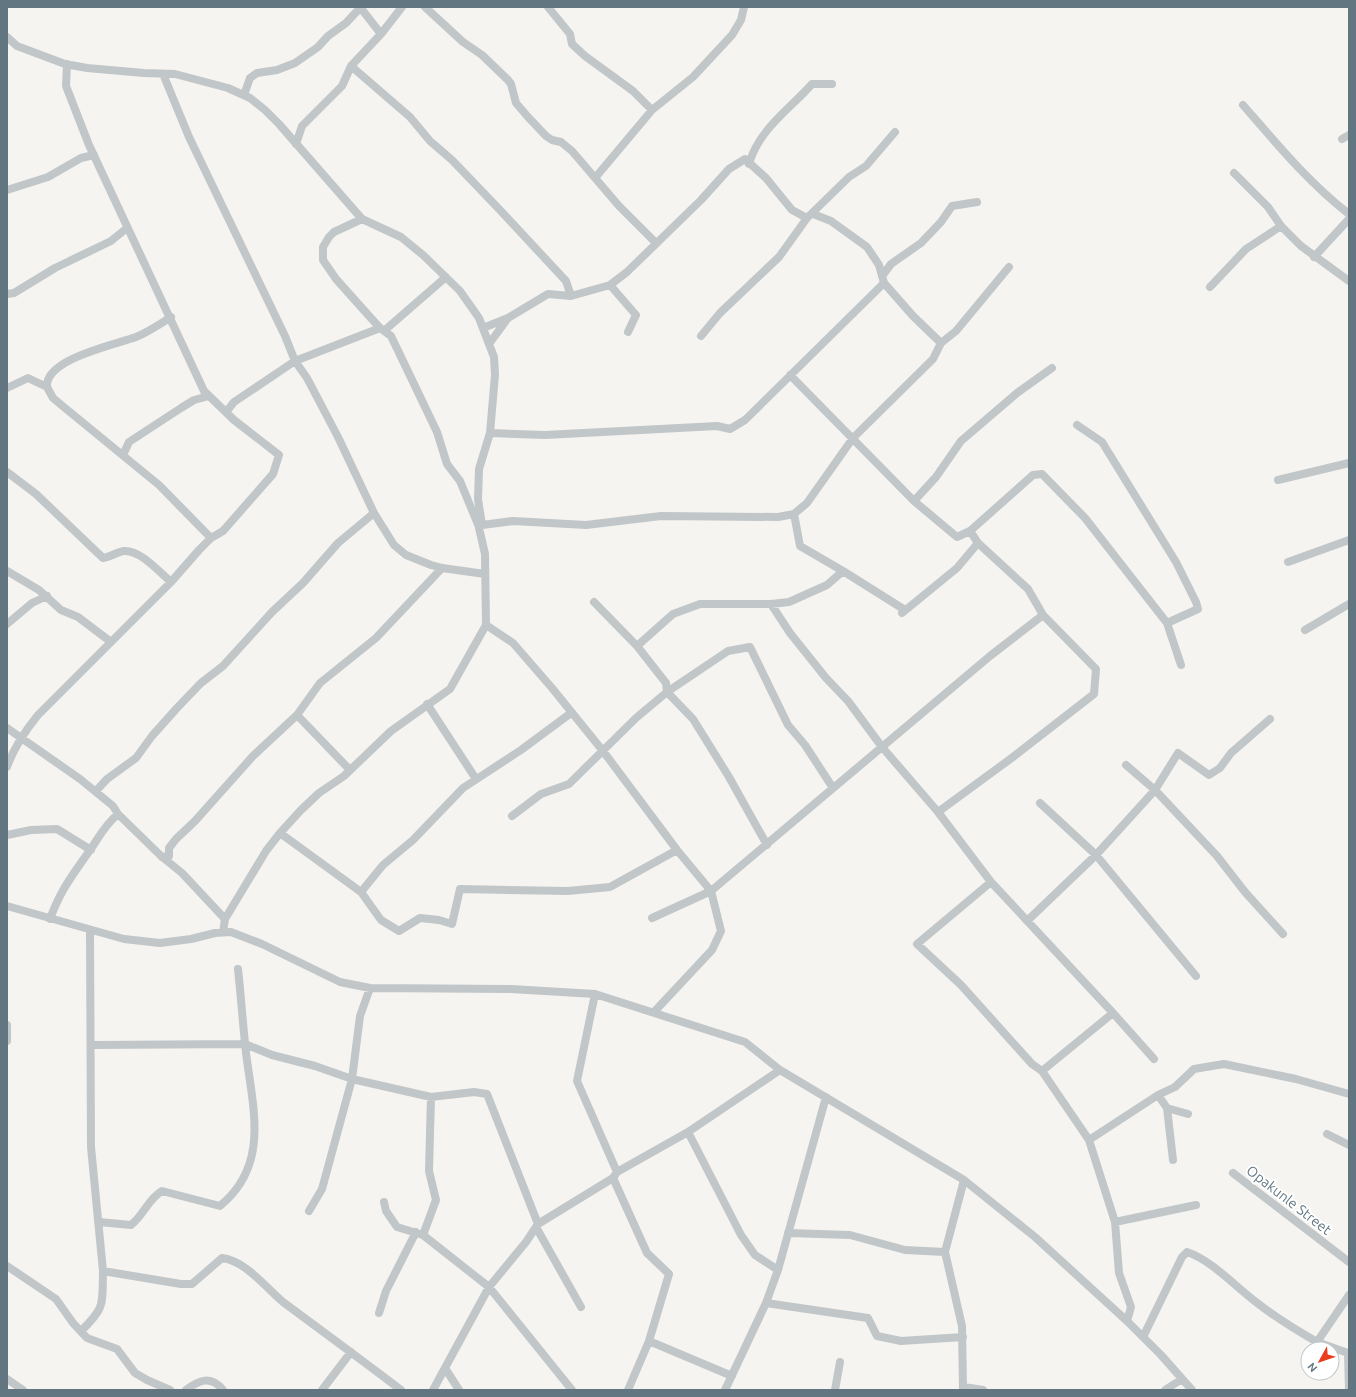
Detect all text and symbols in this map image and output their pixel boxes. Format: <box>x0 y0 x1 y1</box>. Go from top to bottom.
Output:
street label: Opakunle Street <box>1243 1162 1335 1238</box>
north arrow <box>1300 1341 1340 1381</box>
text: N <box>1305 1360 1320 1374</box>

